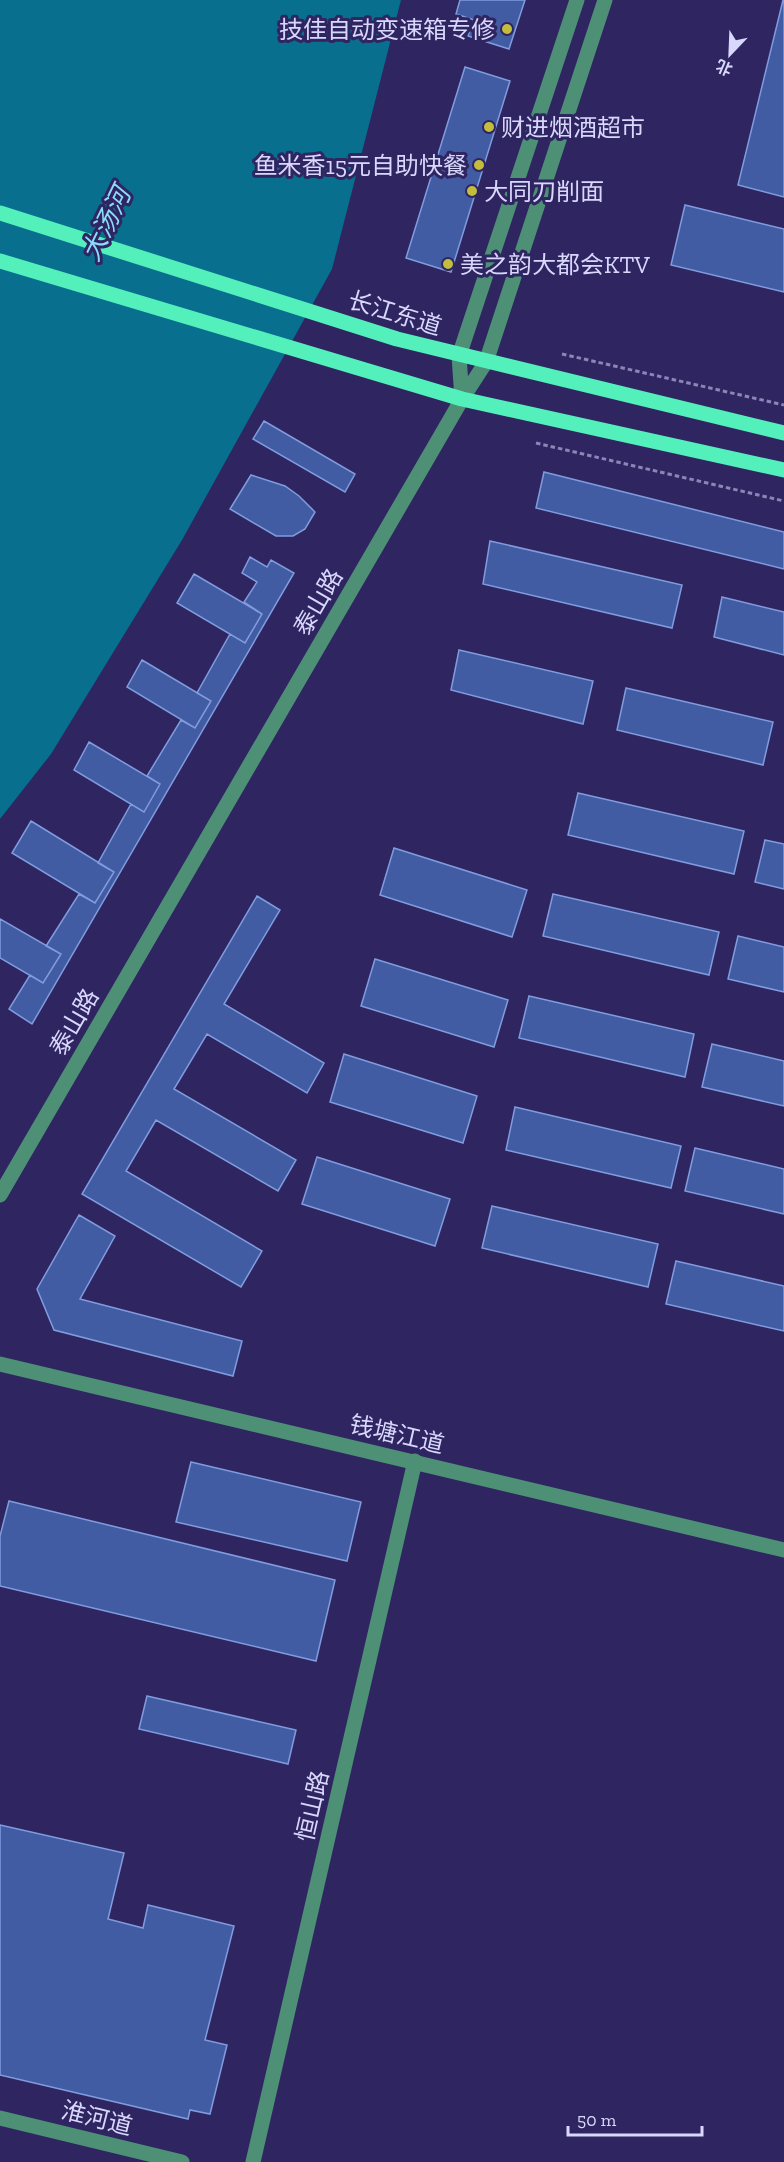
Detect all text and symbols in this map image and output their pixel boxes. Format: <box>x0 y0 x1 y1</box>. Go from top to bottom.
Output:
place label: 技佳自动变速箱专修 <box>279 15 495 44</box>
marker: 技佳自动变速箱专修 <box>500 22 514 36</box>
north arrow <box>700 24 760 84</box>
text: 北 <box>713 55 735 79</box>
place label: 财进烟酒超市 <box>501 113 645 142</box>
marker: 财进烟酒超市 <box>482 120 496 134</box>
place label: 鱼米香15元自助快餐 <box>253 151 467 180</box>
marker: 鱼米香15元自助快餐 <box>472 158 486 172</box>
water label: 大汤河 <box>75 177 140 266</box>
place label: 大同刀削面 <box>484 177 604 206</box>
marker: 大同刀削面 <box>465 184 479 198</box>
place label: 美之韵大都会KTV <box>460 250 650 279</box>
marker: 美之韵大都会KTV <box>441 257 455 271</box>
street label: 长江东道 <box>345 285 445 341</box>
street label: 泰山路 <box>287 564 349 640</box>
street label: 泰山路 <box>43 984 105 1060</box>
street label: 钱塘江道 <box>347 1409 447 1459</box>
street label: 恒山路 <box>290 1768 334 1844</box>
street label: 淮河道 <box>59 2095 135 2141</box>
scale bar <box>568 2099 702 2137</box>
text: 50 m <box>577 2109 617 2131</box>

